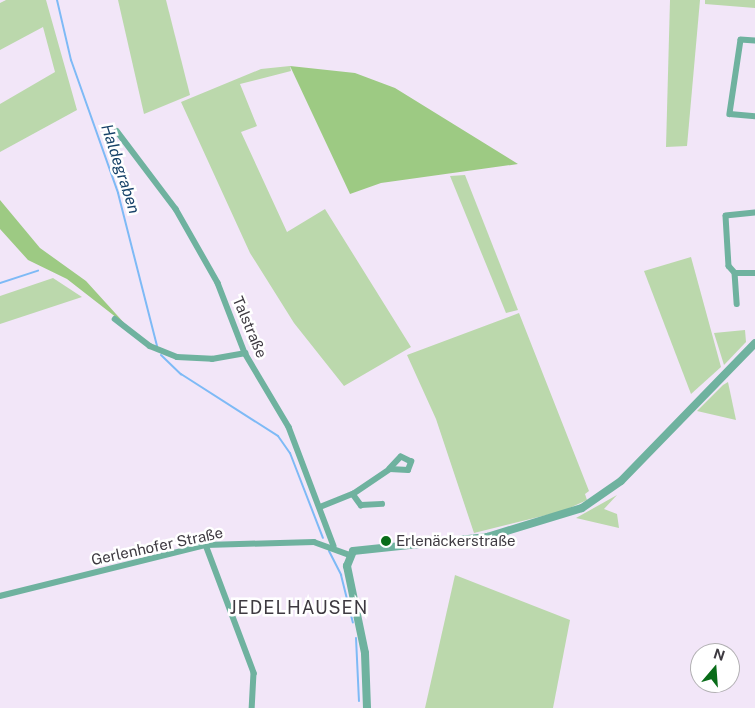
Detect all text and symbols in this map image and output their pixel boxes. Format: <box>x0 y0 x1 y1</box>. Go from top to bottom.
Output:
water label: Haldegraben <box>96 122 144 216</box>
street label: Talstraße <box>229 294 271 360</box>
street label: Gerlenhofer Straße <box>90 523 224 569</box>
place label: Erlenäckerstraße <box>396 532 515 550</box>
marker: Erlenäckerstraße <box>380 535 392 547</box>
district label: JEDELHAUSEN <box>228 597 370 619</box>
north arrow <box>690 643 740 693</box>
text: N <box>712 645 727 664</box>

